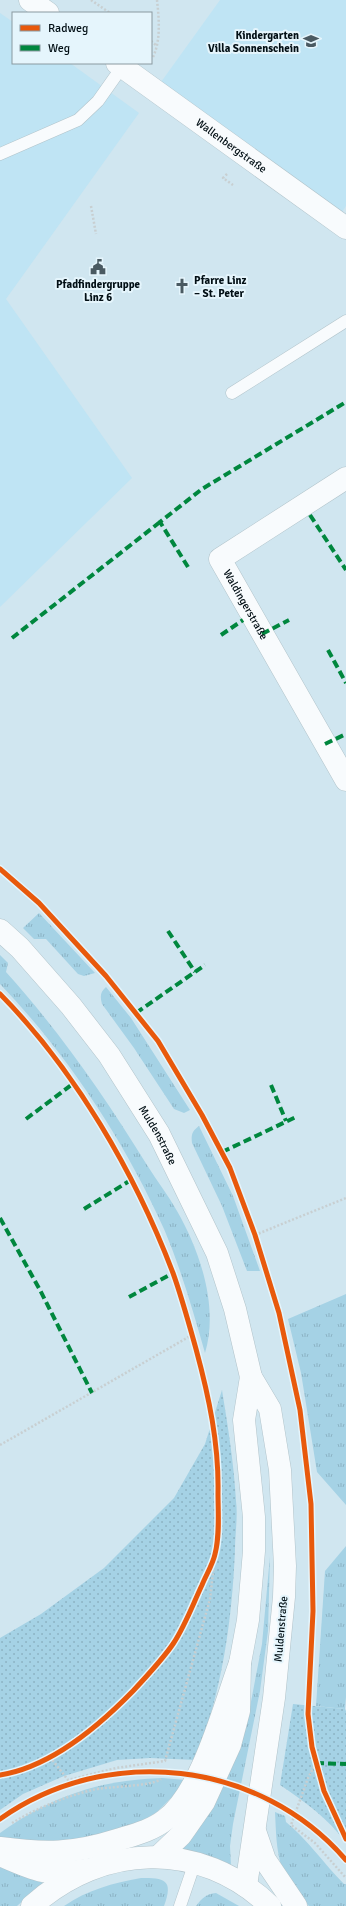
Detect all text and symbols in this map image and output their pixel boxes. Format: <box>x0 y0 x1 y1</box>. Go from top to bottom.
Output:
legend <box>12 12 152 64</box>
text: Radweg <box>48 21 88 36</box>
place label: Kindergarten Villa Sonnenschein <box>208 29 299 55</box>
school or university icon: Kindergarten Villa Sonnenschein <box>302 32 320 50</box>
text: Weg <box>48 41 70 56</box>
street label: Wallenbergstraße <box>193 116 269 175</box>
public building icon: Pfadfindergruppe Linz 6 <box>89 258 107 276</box>
place label: Pfarre Linz – St. Peter <box>194 274 247 300</box>
church icon: Pfarre Linz – St. Peter <box>173 277 191 295</box>
place label: Pfadfindergruppe Linz 6 <box>56 278 141 304</box>
street label: Waldingerstraße <box>221 567 271 642</box>
street label: Muldenstraße <box>136 1103 179 1167</box>
street label: Muldenstraße <box>272 1596 290 1662</box>

